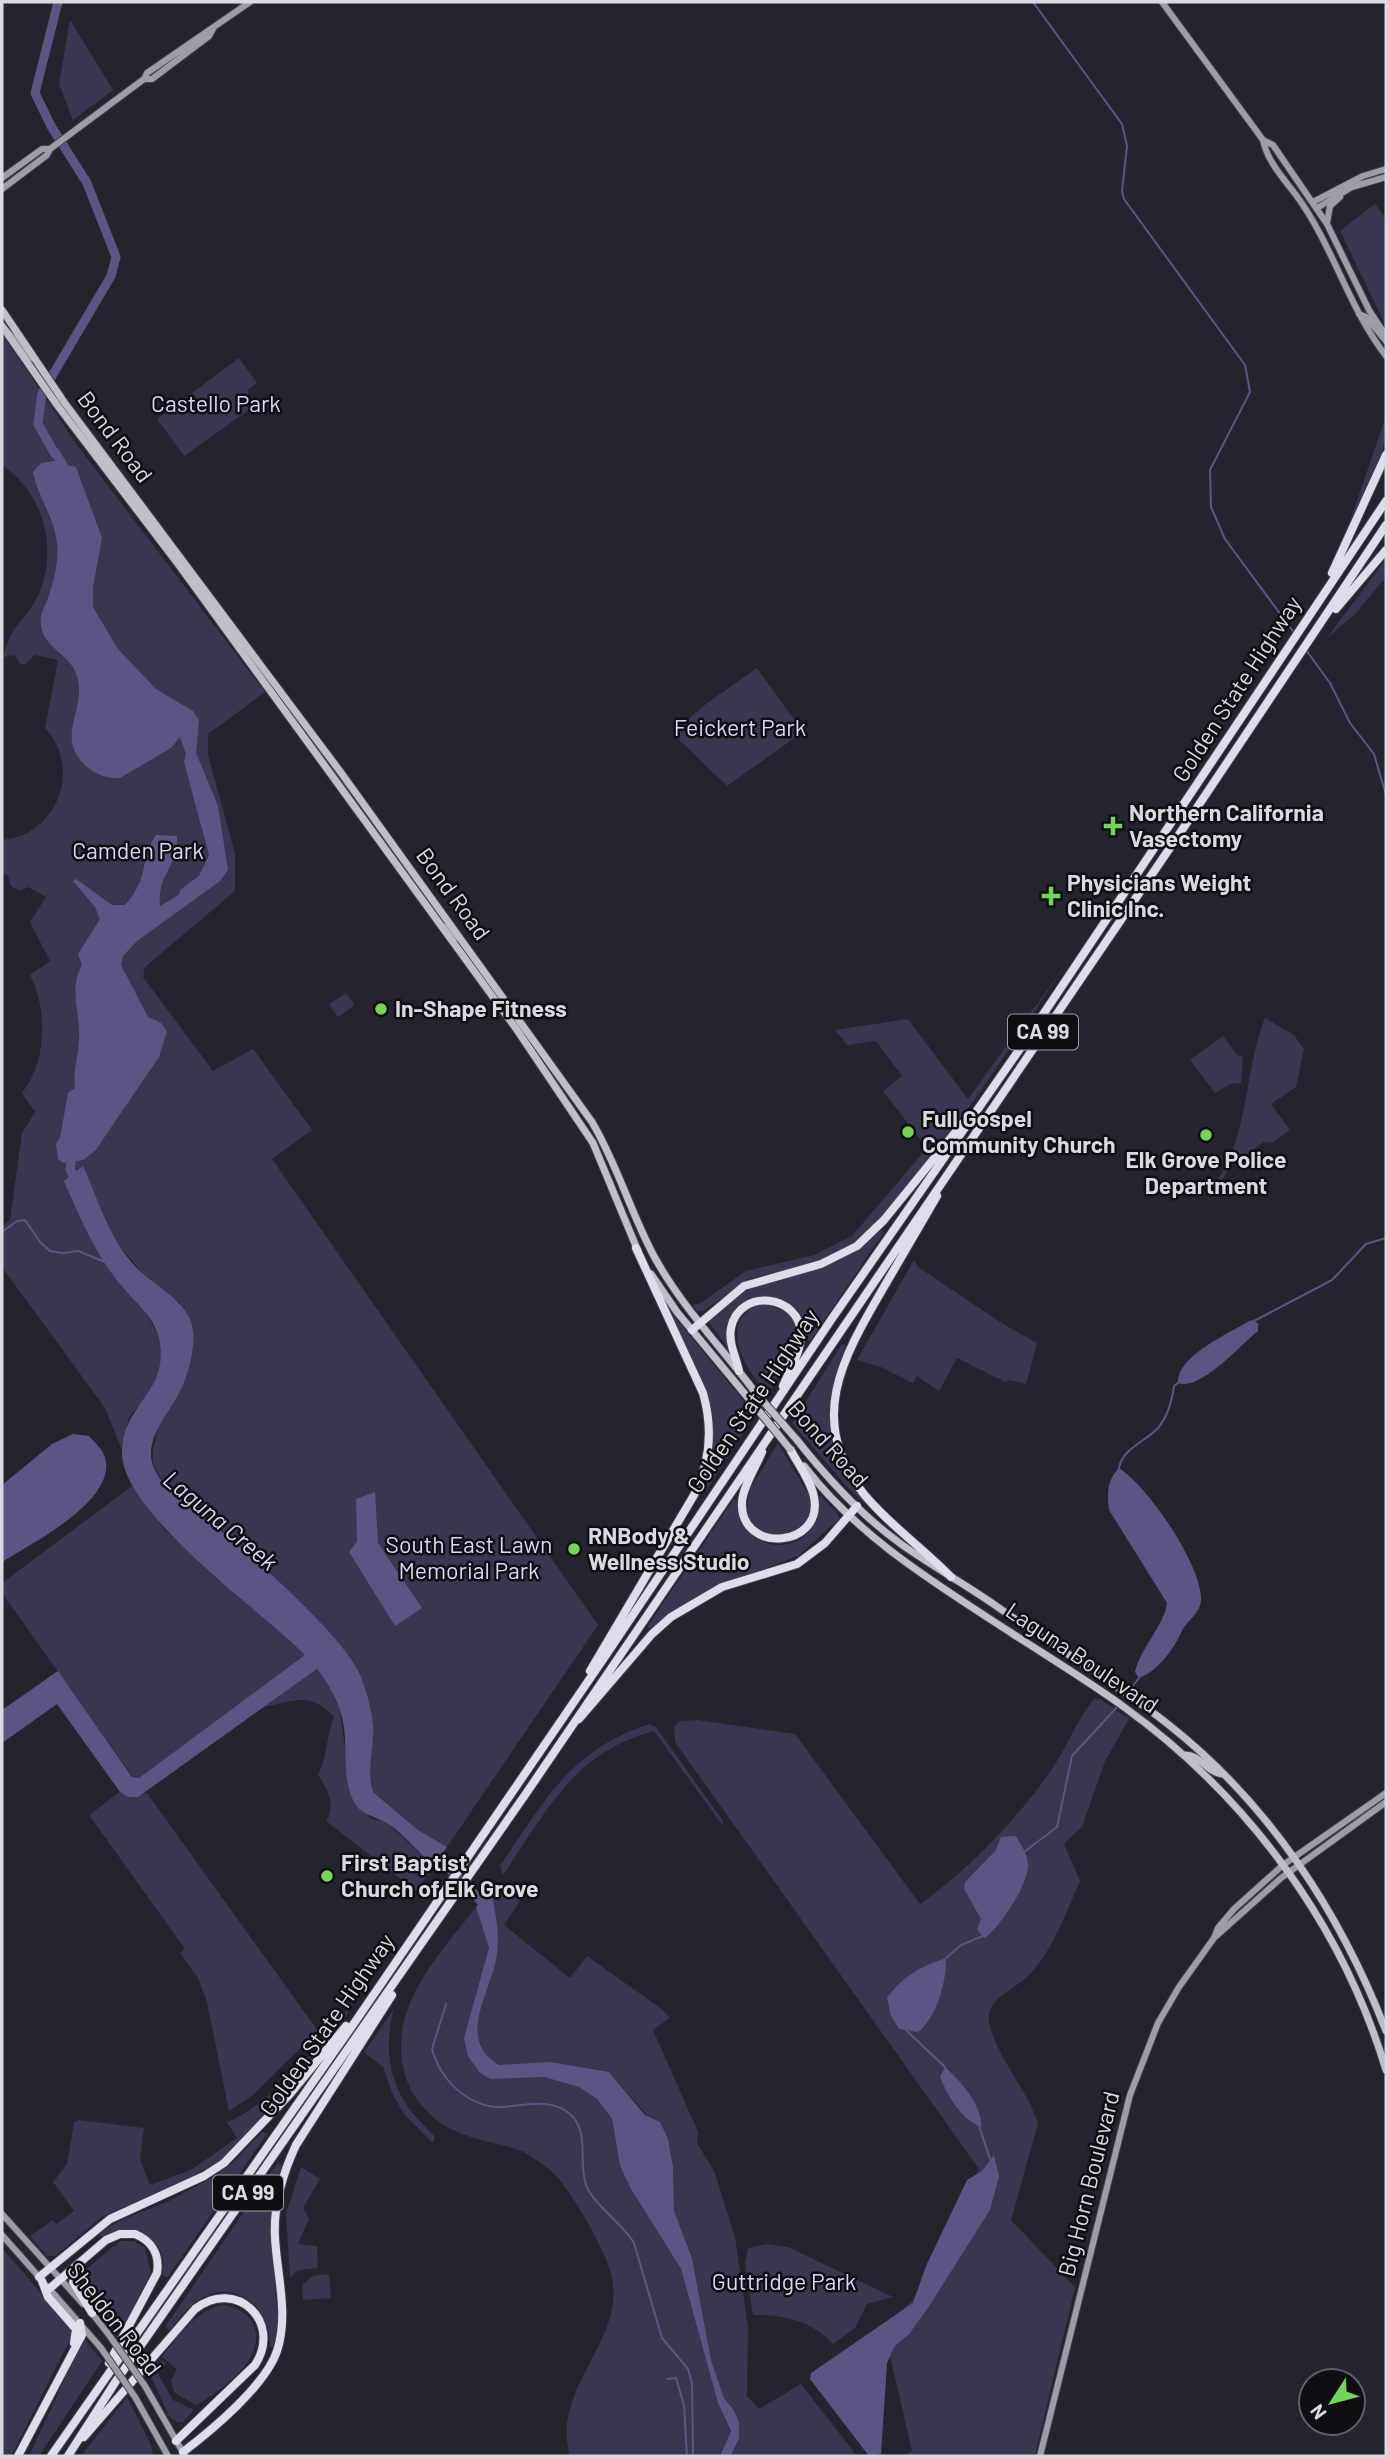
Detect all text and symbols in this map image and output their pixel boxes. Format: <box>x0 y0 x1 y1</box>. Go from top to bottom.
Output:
street label: Bond Road <box>72 385 159 488</box>
park label: Castello Park <box>151 389 281 417</box>
street label: Golden State Highway <box>1166 590 1307 787</box>
park label: Feickert Park <box>674 713 806 741</box>
place label: Northern California Vasectomy <box>1129 798 1324 852</box>
marker: Northern California Vasectomy <box>1103 816 1123 836</box>
park label: Camden Park <box>72 836 204 864</box>
street label: Bond Road <box>411 842 497 945</box>
place label: Physicians Weight Clinic Inc. <box>1067 868 1251 922</box>
marker: Physicians Weight Clinic Inc. <box>1041 886 1061 906</box>
place label: In-Shape Fitness <box>395 994 567 1022</box>
marker: In-Shape Fitness <box>373 1001 389 1017</box>
road number: CA 99 <box>1008 1014 1078 1050</box>
place label: Full Gospel Community Church <box>922 1104 1116 1158</box>
marker: Full Gospel Community Church <box>900 1124 916 1140</box>
marker: Elk Grove Police Department <box>1198 1127 1214 1143</box>
place label: Elk Grove Police Department <box>1125 1145 1287 1199</box>
street label: Golden State Highway <box>680 1303 824 1498</box>
street label: Bond Road <box>782 1394 875 1493</box>
water label: Laguna Creek <box>158 1464 284 1576</box>
place label: RNBody & Wellness Studio <box>588 1521 750 1575</box>
park label: South East Lawn Memorial Park <box>385 1530 553 1584</box>
marker: RNBody & Wellness Studio <box>566 1541 582 1557</box>
street label: Laguna Boulevard <box>1001 1596 1164 1719</box>
place label: First Baptist Church of Elk Grove <box>341 1848 539 1902</box>
marker: First Baptist Church of Elk Grove <box>319 1868 335 1884</box>
street label: Golden State Highway <box>253 1928 400 2121</box>
street label: Big Horn Boulevard <box>1051 2088 1125 2279</box>
road number: CA 99 <box>213 2176 283 2210</box>
street label: Sheldon Road <box>62 2256 168 2381</box>
park label: Guttridge Park <box>712 2267 856 2295</box>
north arrow <box>1297 2367 1367 2437</box>
text: N <box>1305 2400 1331 2424</box>

